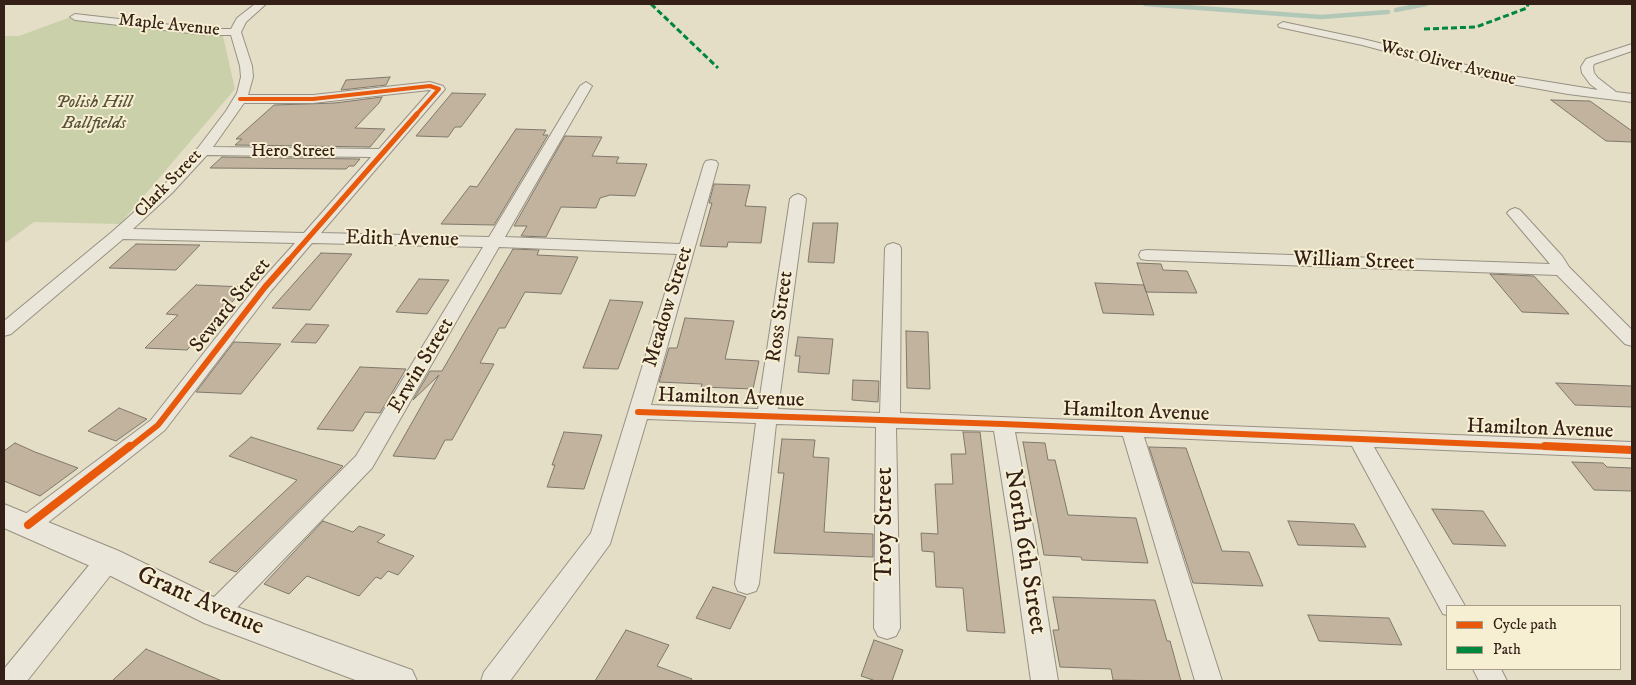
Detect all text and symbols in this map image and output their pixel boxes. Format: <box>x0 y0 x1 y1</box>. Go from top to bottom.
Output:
street label: Maple Avenue <box>117 10 221 42</box>
street label: West Oliver Avenue <box>1378 37 1518 91</box>
park label: Polish Hill Ballfields <box>56 92 132 134</box>
street label: Hero Street <box>251 141 335 163</box>
street label: Clark Street <box>131 145 207 223</box>
street label: Edith Avenue <box>345 226 459 254</box>
street label: Meadow Street <box>639 244 699 370</box>
street label: William Street <box>1293 247 1415 277</box>
street label: Seward Street <box>185 254 277 358</box>
street label: Ross Street <box>762 270 800 364</box>
street label: Erwin Street <box>384 314 460 418</box>
street label: Hamilton Avenue <box>657 384 805 414</box>
street label: Hamilton Avenue <box>1062 398 1210 428</box>
street label: Hamilton Avenue <box>1466 415 1614 445</box>
street label: Troy Street <box>871 467 901 581</box>
street label: North 6th Street <box>996 467 1052 637</box>
street label: Grant Avenue <box>132 561 268 643</box>
legend <box>1446 605 1621 670</box>
text: Cycle path <box>1493 615 1557 634</box>
text: Path <box>1493 640 1521 659</box>

